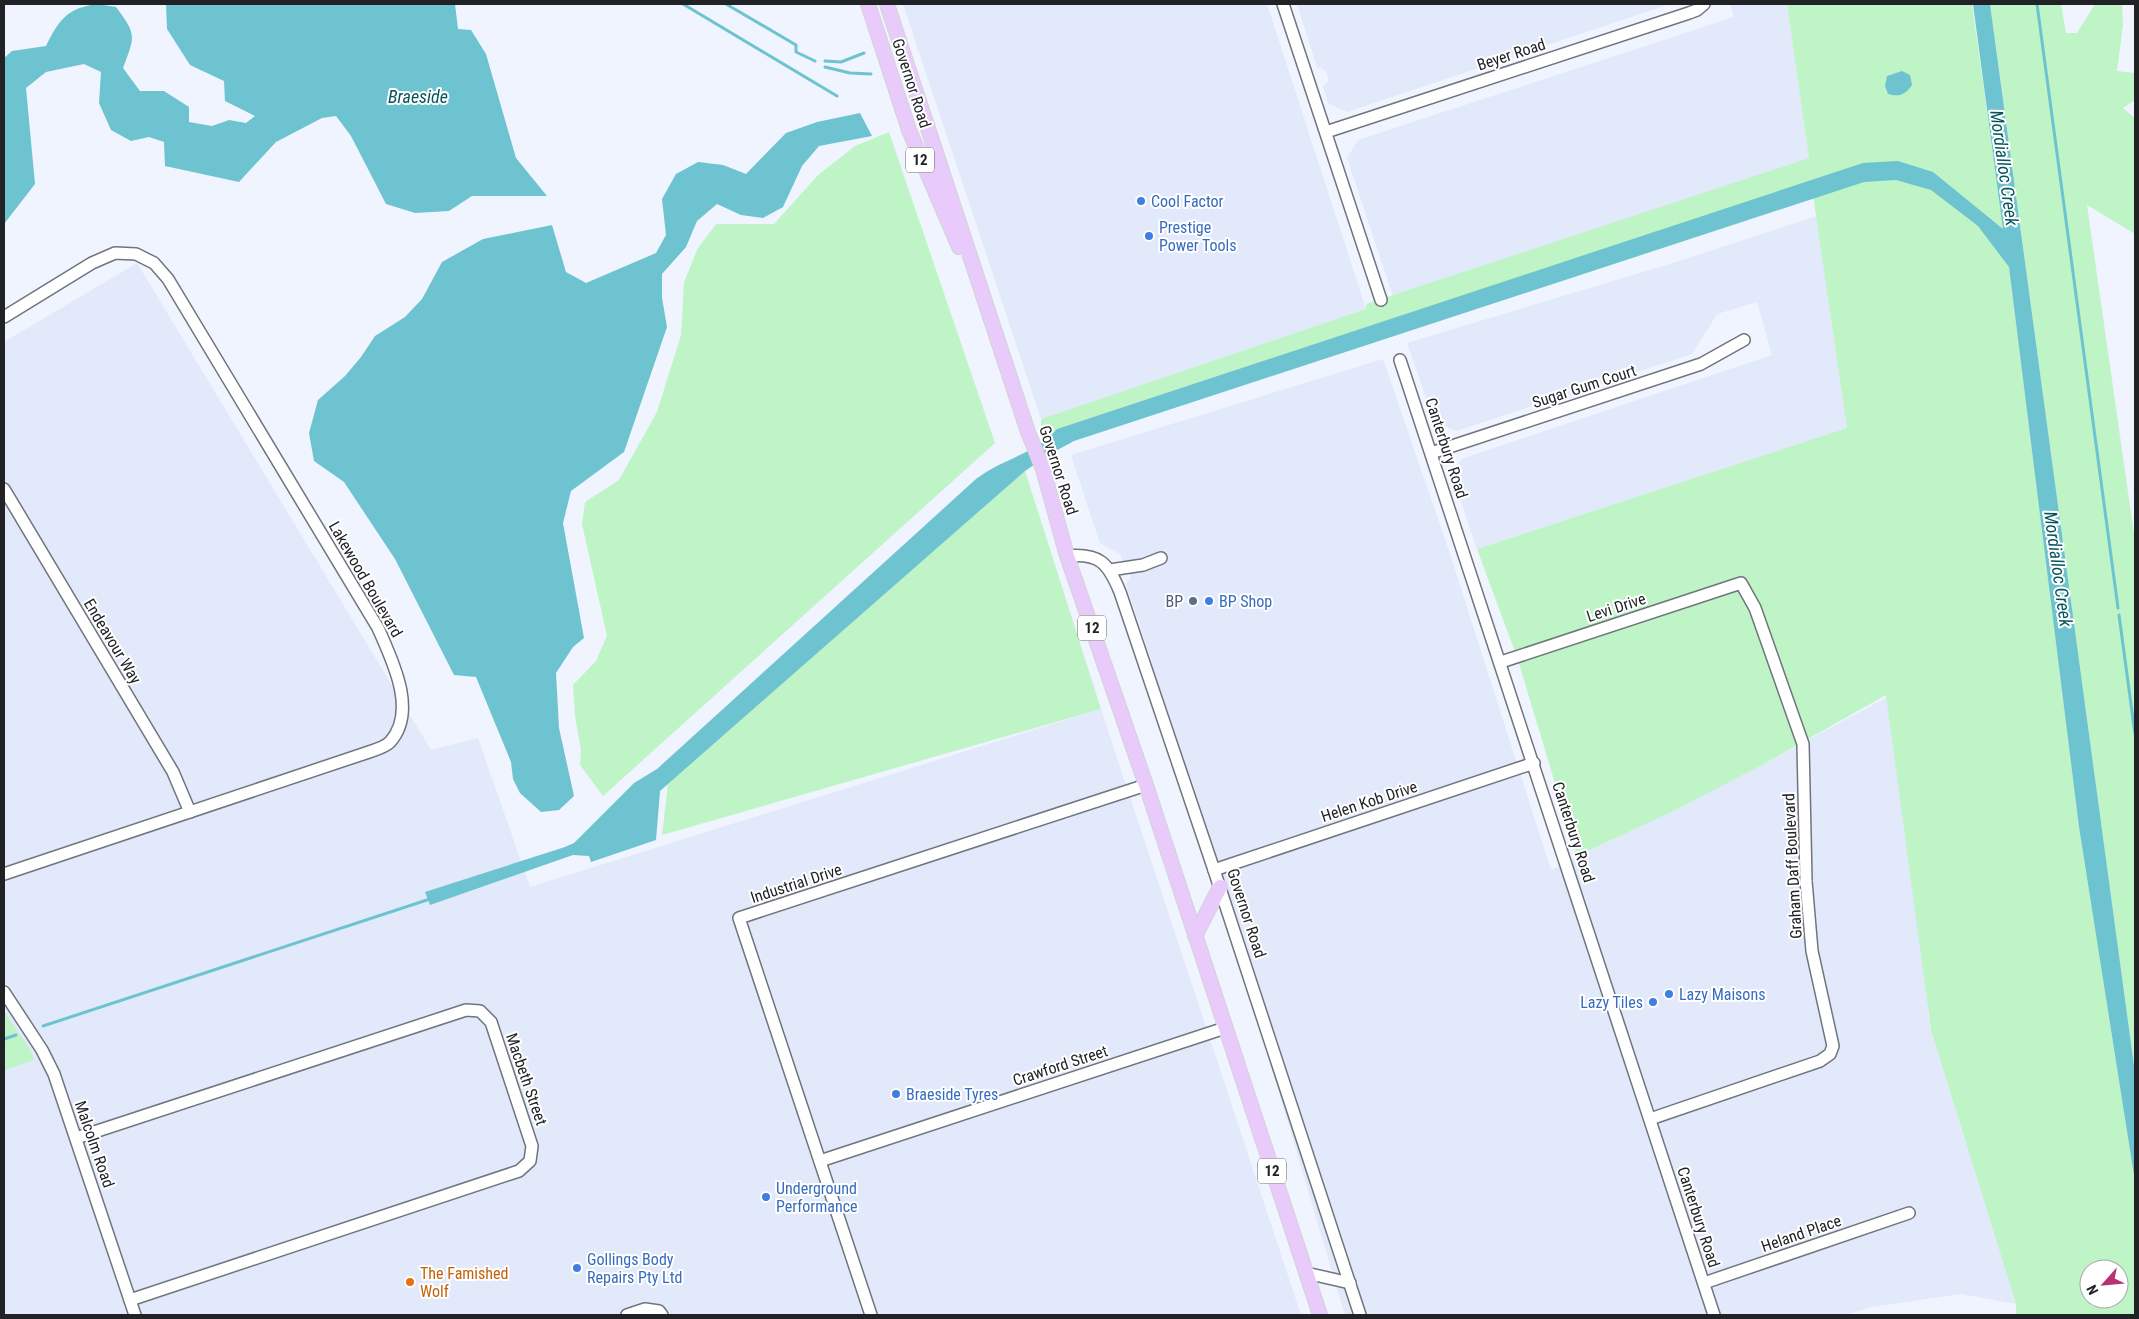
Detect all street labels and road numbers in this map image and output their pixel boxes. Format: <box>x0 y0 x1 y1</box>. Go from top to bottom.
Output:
street label: Beyer Road <box>1475 34 1548 74</box>
street label: Governor Road <box>888 36 935 130</box>
road number: 12 <box>906 148 934 172</box>
street label: Sugar Gum Court <box>1530 361 1639 412</box>
street label: Canterbury Road <box>1421 395 1472 501</box>
street label: Governor Road <box>1035 423 1082 517</box>
street label: Lakewood Boulevard <box>325 518 406 641</box>
street label: Levi Drive <box>1584 589 1648 626</box>
street label: Endeavour Way <box>80 595 146 688</box>
road number: 12 <box>1078 616 1106 640</box>
street label: Helen Kob Drive <box>1319 777 1420 826</box>
street label: Canterbury Road <box>1548 779 1599 885</box>
street label: Graham Daff Boulevard <box>1779 793 1806 939</box>
street label: Industrial Drive <box>748 860 844 907</box>
street label: Governor Road <box>1223 866 1270 960</box>
street label: Macbeth Street <box>502 1031 551 1128</box>
street label: Crawford Street <box>1010 1041 1110 1090</box>
street label: Malcolm Road <box>71 1098 118 1190</box>
road number: 12 <box>1258 1158 1286 1184</box>
street label: Canterbury Road <box>1673 1164 1724 1270</box>
street label: Heland Place <box>1759 1211 1844 1256</box>

